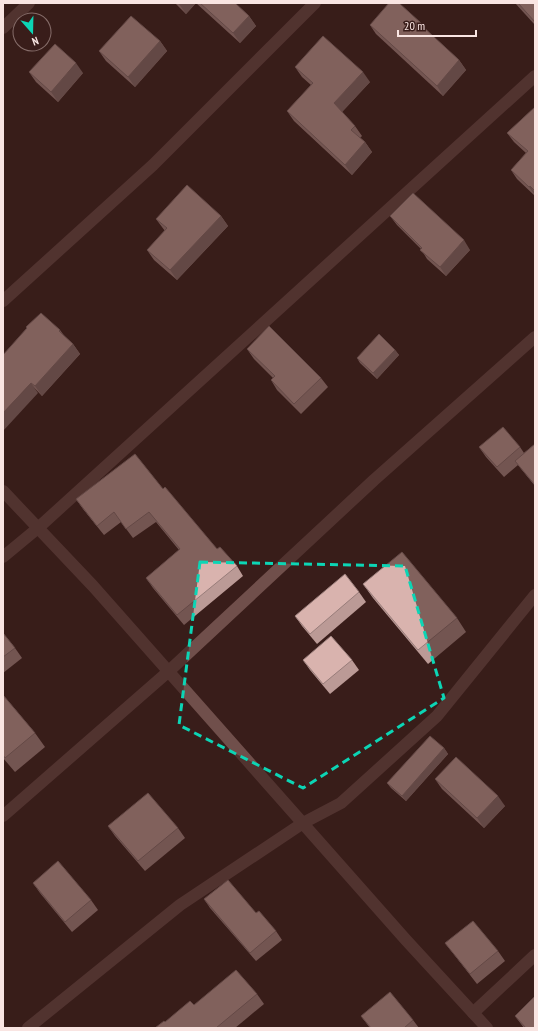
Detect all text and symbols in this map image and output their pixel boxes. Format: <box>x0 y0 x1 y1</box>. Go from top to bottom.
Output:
north arrow <box>12 12 52 52</box>
scale bar <box>398 12 476 38</box>
text: 20 m <box>404 18 425 33</box>
text: N <box>30 34 41 49</box>

